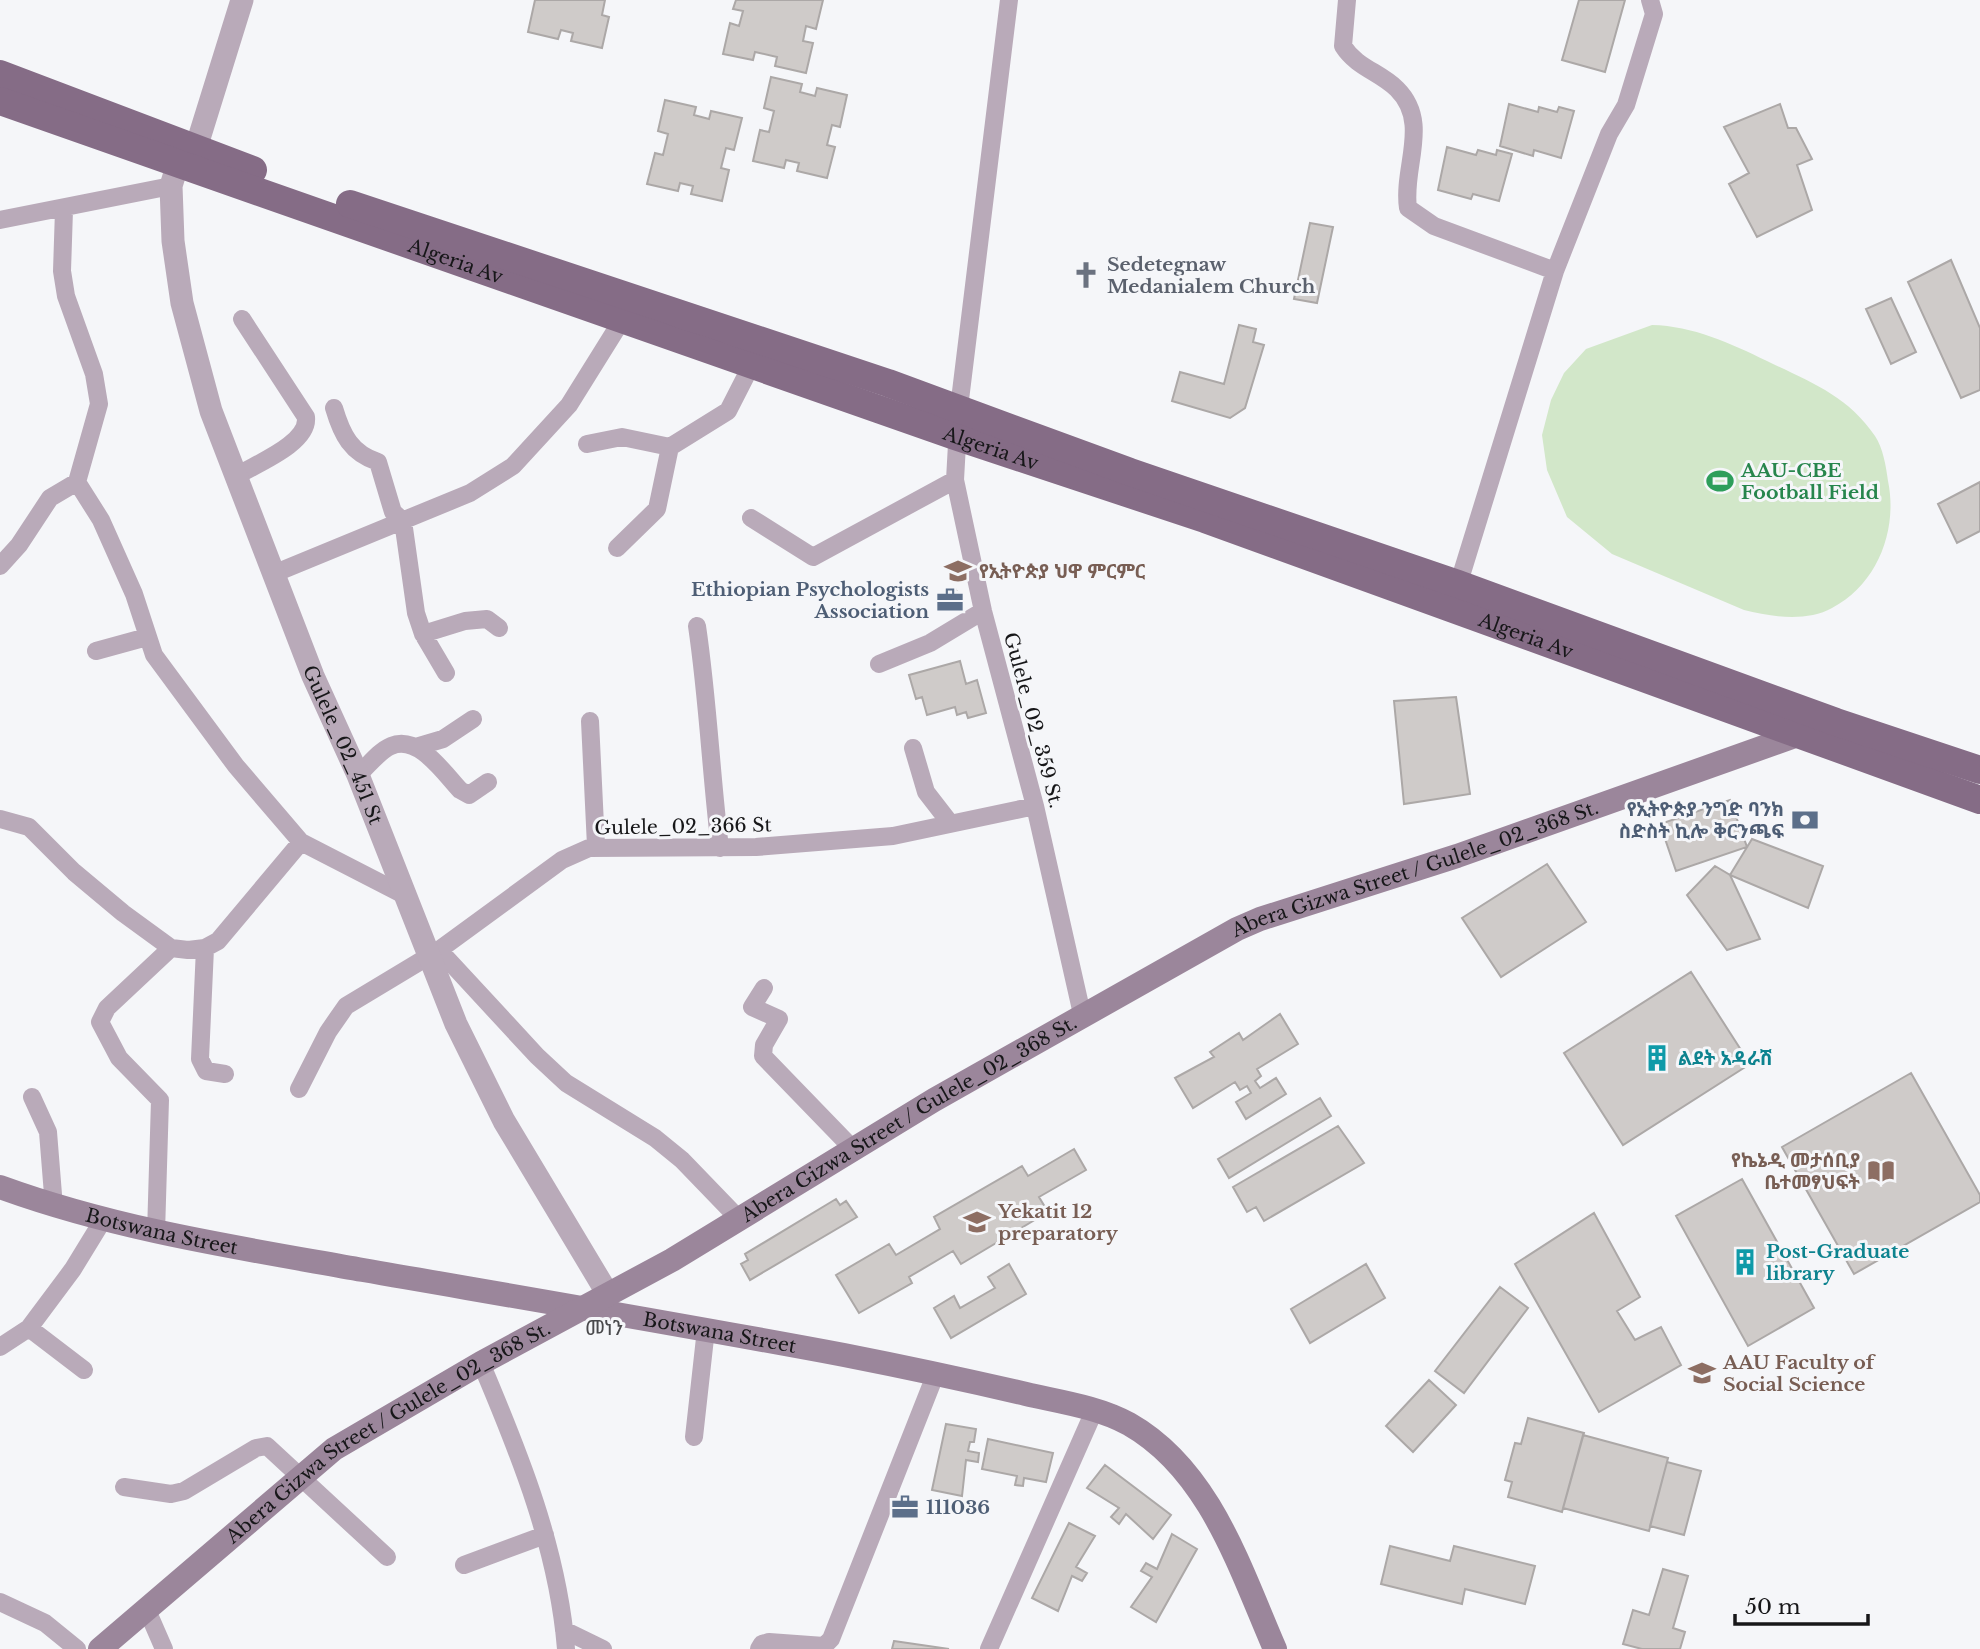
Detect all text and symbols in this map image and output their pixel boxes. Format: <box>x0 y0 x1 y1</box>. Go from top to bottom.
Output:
street label: Algeria Av <box>404 234 506 289</box>
place label: Sedetegnaw Medanialem Church <box>1107 253 1316 298</box>
church icon: Sedetegnaw Medanialem Church <box>1071 260 1101 290</box>
street label: Algeria Av <box>939 421 1042 475</box>
place label: AAU-CBE Football Field <box>1740 459 1879 504</box>
sports icon: AAU-CBE Football Field <box>1705 466 1735 496</box>
school or university icon: የኢትዮጵያ ህዋ ምርምር <box>943 556 973 586</box>
place label: የኢትዮጵያ ህዋ ምርምር <box>979 560 1146 583</box>
place label: Ethiopian Psychologists Association <box>691 578 929 623</box>
office icon: Ethiopian Psychologists Association <box>935 585 965 615</box>
street label: Algeria Av <box>1475 608 1577 664</box>
street label: Gulele_02_359 St. <box>999 630 1068 810</box>
street label: Gulele_02_451 St <box>298 662 388 829</box>
street label: Abera Gizwa Street / Gulele_02_368 St. <box>1227 796 1601 942</box>
place label: የኢትዮጵያ ንግድ ባንክ ስድስት ኪሎ ቅርንጫፍ <box>1619 798 1784 843</box>
bank icon: የኢትዮጵያ ንግድ ባንክ ስድስት ኪሎ ቅርንጫፍ <box>1790 805 1820 835</box>
street label: Gulele_02_366 St <box>594 813 773 840</box>
street label: Abera Gizwa Street / Gulele_02_368 St. <box>736 1011 1081 1228</box>
building icon: ልደት አዳራሽ <box>1642 1043 1672 1073</box>
place label: ልደት አዳራሽ <box>1678 1047 1773 1070</box>
place label: የኬኔዲ መታሰቢያ ቤተመፃህፍት <box>1731 1149 1860 1194</box>
library icon: የኬኔዲ መታሰቢያ ቤተመፃህፍት <box>1866 1156 1896 1186</box>
place label: Yekatit 12 preparatory <box>997 1200 1118 1245</box>
street label: Botswana Street <box>83 1204 241 1260</box>
school or university icon: Yekatit 12 preparatory <box>962 1207 992 1237</box>
place label: Post-Graduate library <box>1766 1240 1909 1285</box>
building icon: Post-Graduate library <box>1730 1247 1760 1277</box>
street label: Botswana Street <box>641 1308 799 1358</box>
district label: መነን <box>585 1315 623 1341</box>
street label: Abera Gizwa Street / Gulele_02_368 St. <box>221 1317 554 1549</box>
place label: AAU Faculty of Social Science <box>1722 1351 1877 1396</box>
school or university icon: AAU Faculty of Social Science <box>1687 1358 1717 1388</box>
office icon: 111036 <box>890 1492 920 1522</box>
place label: 111036 <box>926 1496 990 1519</box>
scale bar <box>1735 1582 1868 1626</box>
text: 50 m <box>1745 1594 1801 1620</box>

